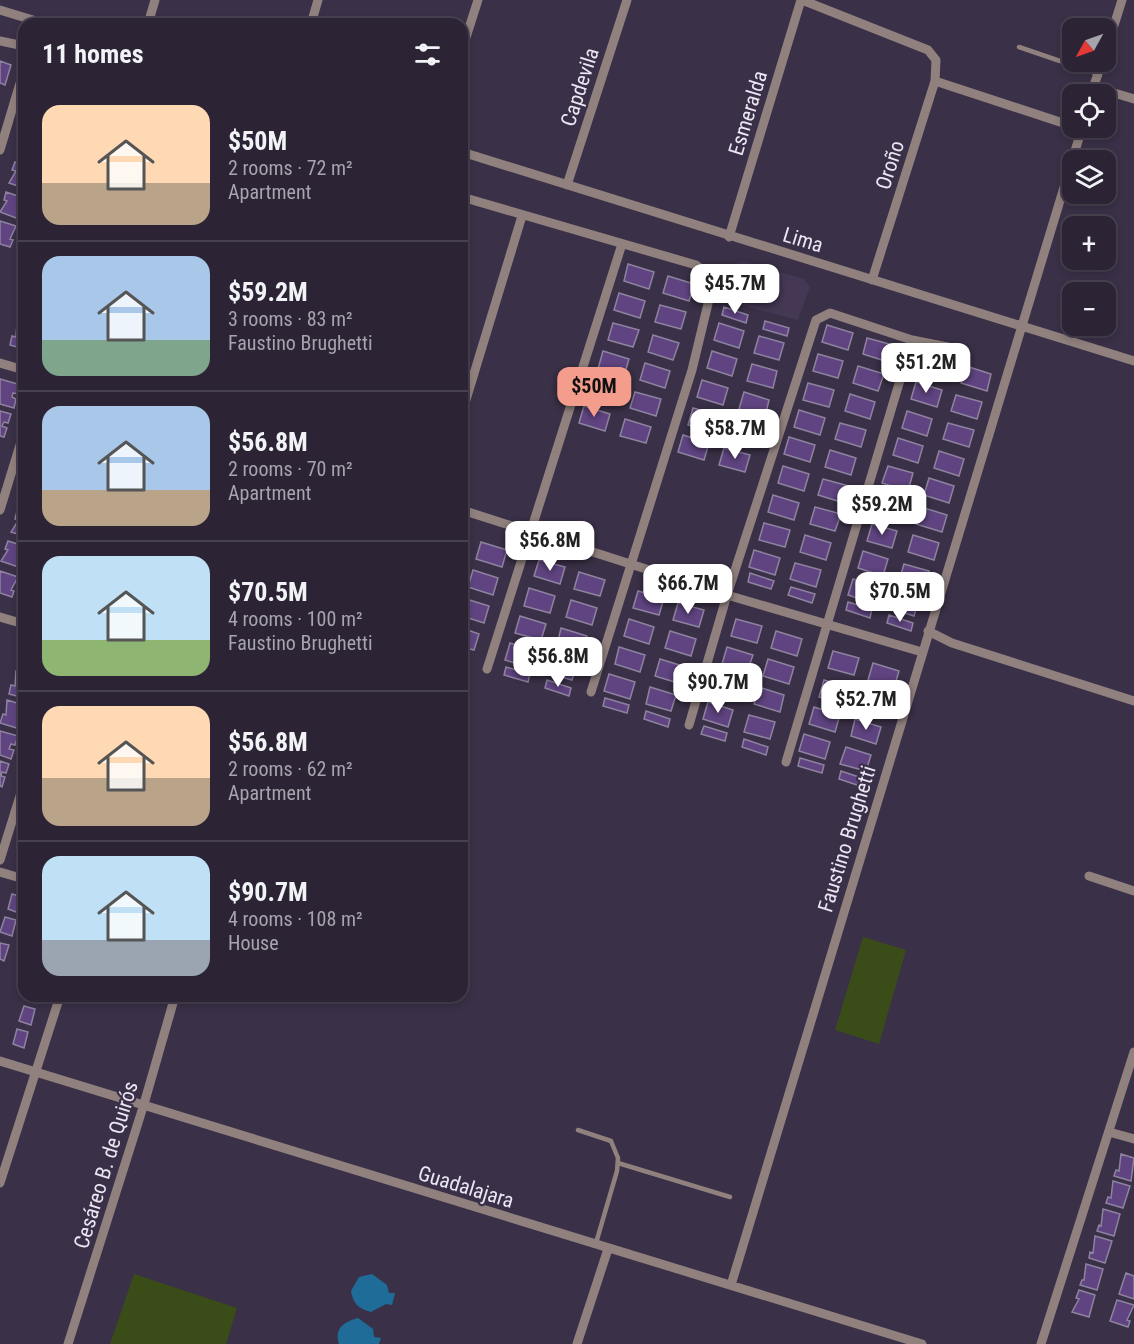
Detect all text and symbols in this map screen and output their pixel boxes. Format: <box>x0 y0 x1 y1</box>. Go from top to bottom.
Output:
north arrow <box>1062 18 1116 72</box>
map controls <box>1062 18 1116 336</box>
icon: filters <box>411 38 444 71</box>
text: 11 homes <box>42 39 144 69</box>
street label: Capdevila <box>556 45 604 129</box>
street label: Esmeralda <box>724 68 772 158</box>
button: locate <box>1062 84 1116 138</box>
text: $50M <box>228 126 287 156</box>
icon: home <box>90 129 162 201</box>
street label: Oroño <box>871 137 909 193</box>
button: layers <box>1062 150 1116 204</box>
text: 2 rooms · 72 m² <box>228 156 353 180</box>
text: Apartment <box>228 180 312 204</box>
button: + <box>1062 216 1116 270</box>
street label: Lima <box>780 223 826 257</box>
pin: $45.7M <box>686 264 784 315</box>
text: $45.7M <box>704 271 766 295</box>
text: $59.2M <box>228 277 308 307</box>
icon: home <box>90 280 162 352</box>
button: − <box>1062 282 1116 336</box>
text: 3 rooms · 83 m² <box>228 307 353 331</box>
text: Faustino Brughetti <box>228 331 372 355</box>
pin: $51.2M <box>877 343 975 394</box>
text: $51.2M <box>895 350 957 374</box>
pin: $50M <box>558 367 630 418</box>
text: $50M <box>571 374 617 398</box>
pin: $58.7M <box>686 409 784 460</box>
text: $58.7M <box>704 416 766 440</box>
text: $56.8M <box>228 427 308 457</box>
icon: home <box>90 430 162 502</box>
text: 2 rooms · 70 m² <box>228 457 353 481</box>
text: Apartment <box>228 481 312 505</box>
pin: $59.2M <box>833 485 931 536</box>
text: $59.2M <box>851 492 913 516</box>
pin: $56.8M <box>501 521 599 572</box>
text: $56.8M <box>519 528 581 552</box>
pin: $66.7M <box>639 564 737 615</box>
text: $66.7M <box>657 571 719 595</box>
pin: $70.5M <box>851 572 949 623</box>
text: $70.5M <box>228 577 308 607</box>
text: $70.5M <box>869 579 931 603</box>
icon: home <box>90 580 162 652</box>
text: 4 rooms · 100 m² <box>228 607 363 631</box>
text: Faustino Brughetti <box>228 631 372 655</box>
pin: $56.8M <box>509 637 607 688</box>
text: $56.8M <box>527 644 589 668</box>
pin: $90.7M <box>669 663 767 714</box>
text: $90.7M <box>687 670 749 694</box>
pin: $52.7M <box>817 680 915 731</box>
text: $52.7M <box>835 687 897 711</box>
text: $56.8M <box>228 727 308 757</box>
icon: home <box>90 730 162 802</box>
text: 2 rooms · 62 m² <box>228 757 353 781</box>
street label: Faustino Brughetti <box>813 763 881 915</box>
text: Apartment <box>228 781 312 805</box>
text: $90.7M <box>228 877 308 907</box>
icon: home <box>90 880 162 952</box>
text: 4 rooms · 108 m² <box>228 907 363 931</box>
text: House <box>228 931 279 955</box>
street label: Cesáreo B. de Quirós <box>69 1078 143 1252</box>
street label: Guadalajara <box>415 1161 517 1213</box>

